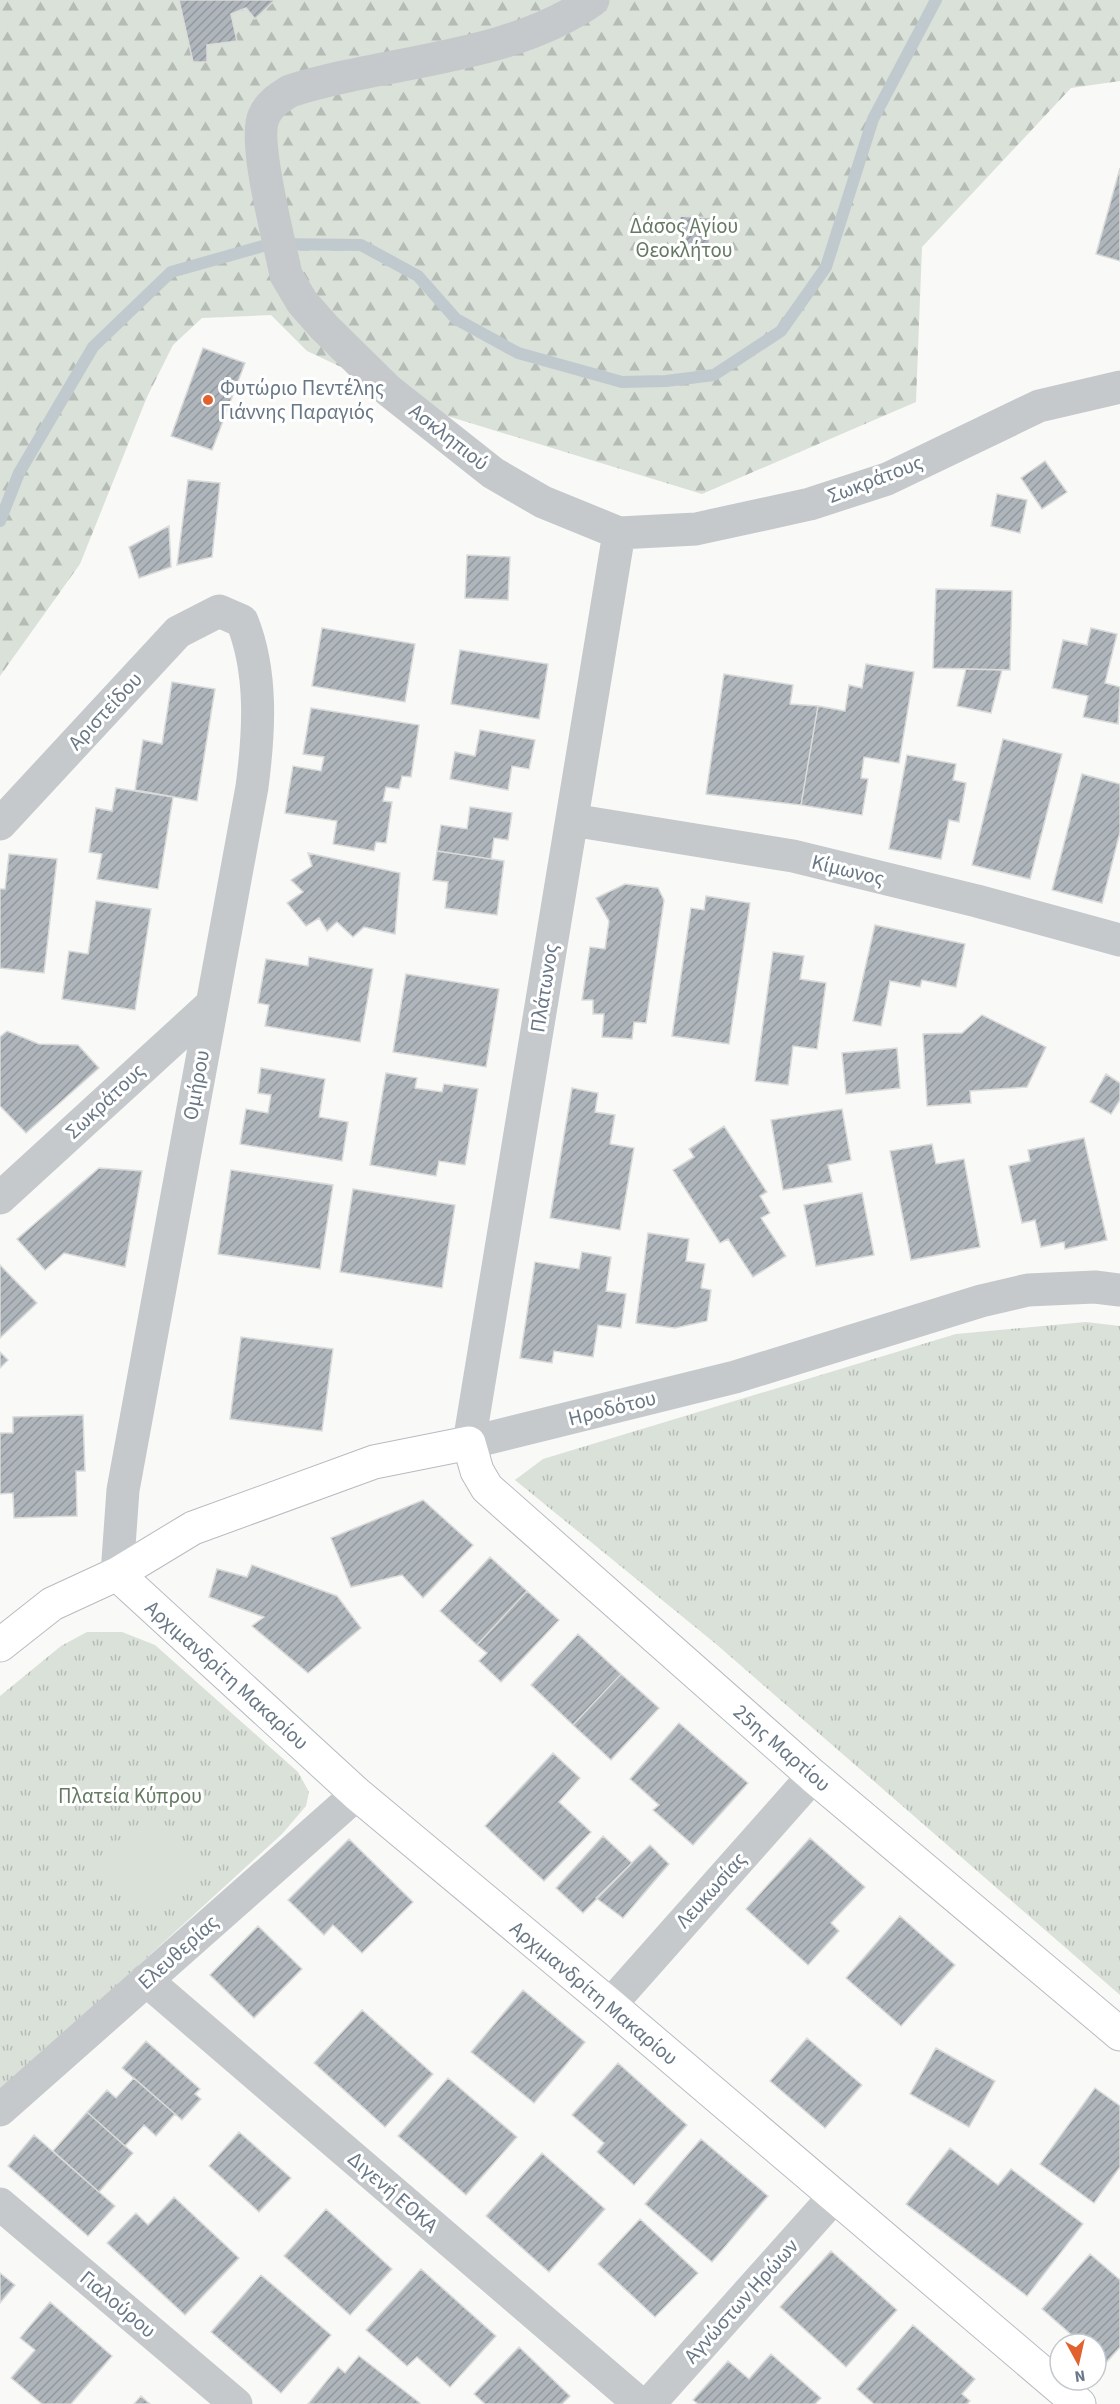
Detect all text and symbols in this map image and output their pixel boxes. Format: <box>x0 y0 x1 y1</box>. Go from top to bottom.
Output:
park label: Δάσος Αγίου Θεοκλήτου <box>630 211 738 265</box>
place label: Φυτώριο Πεντέλης Γιάννης Παραγιός <box>220 373 384 427</box>
marker: Φυτώριο Πεντέλης Γιάννης Παραγιός <box>201 393 215 407</box>
street label: Ασκληπιού <box>403 396 495 478</box>
street label: Σωκράτους <box>823 447 927 511</box>
street label: Αριστείδου <box>61 665 149 757</box>
street label: Κίμωνος <box>809 847 887 893</box>
street label: Πλάτωνος <box>522 942 566 1034</box>
street label: Ομήρου <box>175 1048 217 1122</box>
street label: Σωκράτους <box>58 1056 152 1146</box>
street label: Ηροδότου <box>565 1383 659 1433</box>
street label: Αρχιμανδρίτη Μακαρίου <box>138 1593 316 1757</box>
street label: 25ης Μαρτίου <box>727 1697 837 1799</box>
park label: Πλατεία Κύπρου <box>58 1781 202 1811</box>
street label: Λευκωσίας <box>669 1845 753 1935</box>
street label: Ελευθερίας <box>131 1908 225 1996</box>
street label: Αρχιμανδρίτη Μακαρίου <box>503 1914 685 2072</box>
street label: Διγενή ΕΟΚΑ <box>341 2144 445 2240</box>
street label: Αγνώστων Ηρώων <box>677 2232 805 2370</box>
street label: Γιαλούρου <box>73 2263 163 2345</box>
north arrow <box>1048 2332 1108 2392</box>
text: N <box>1073 2364 1087 2387</box>

